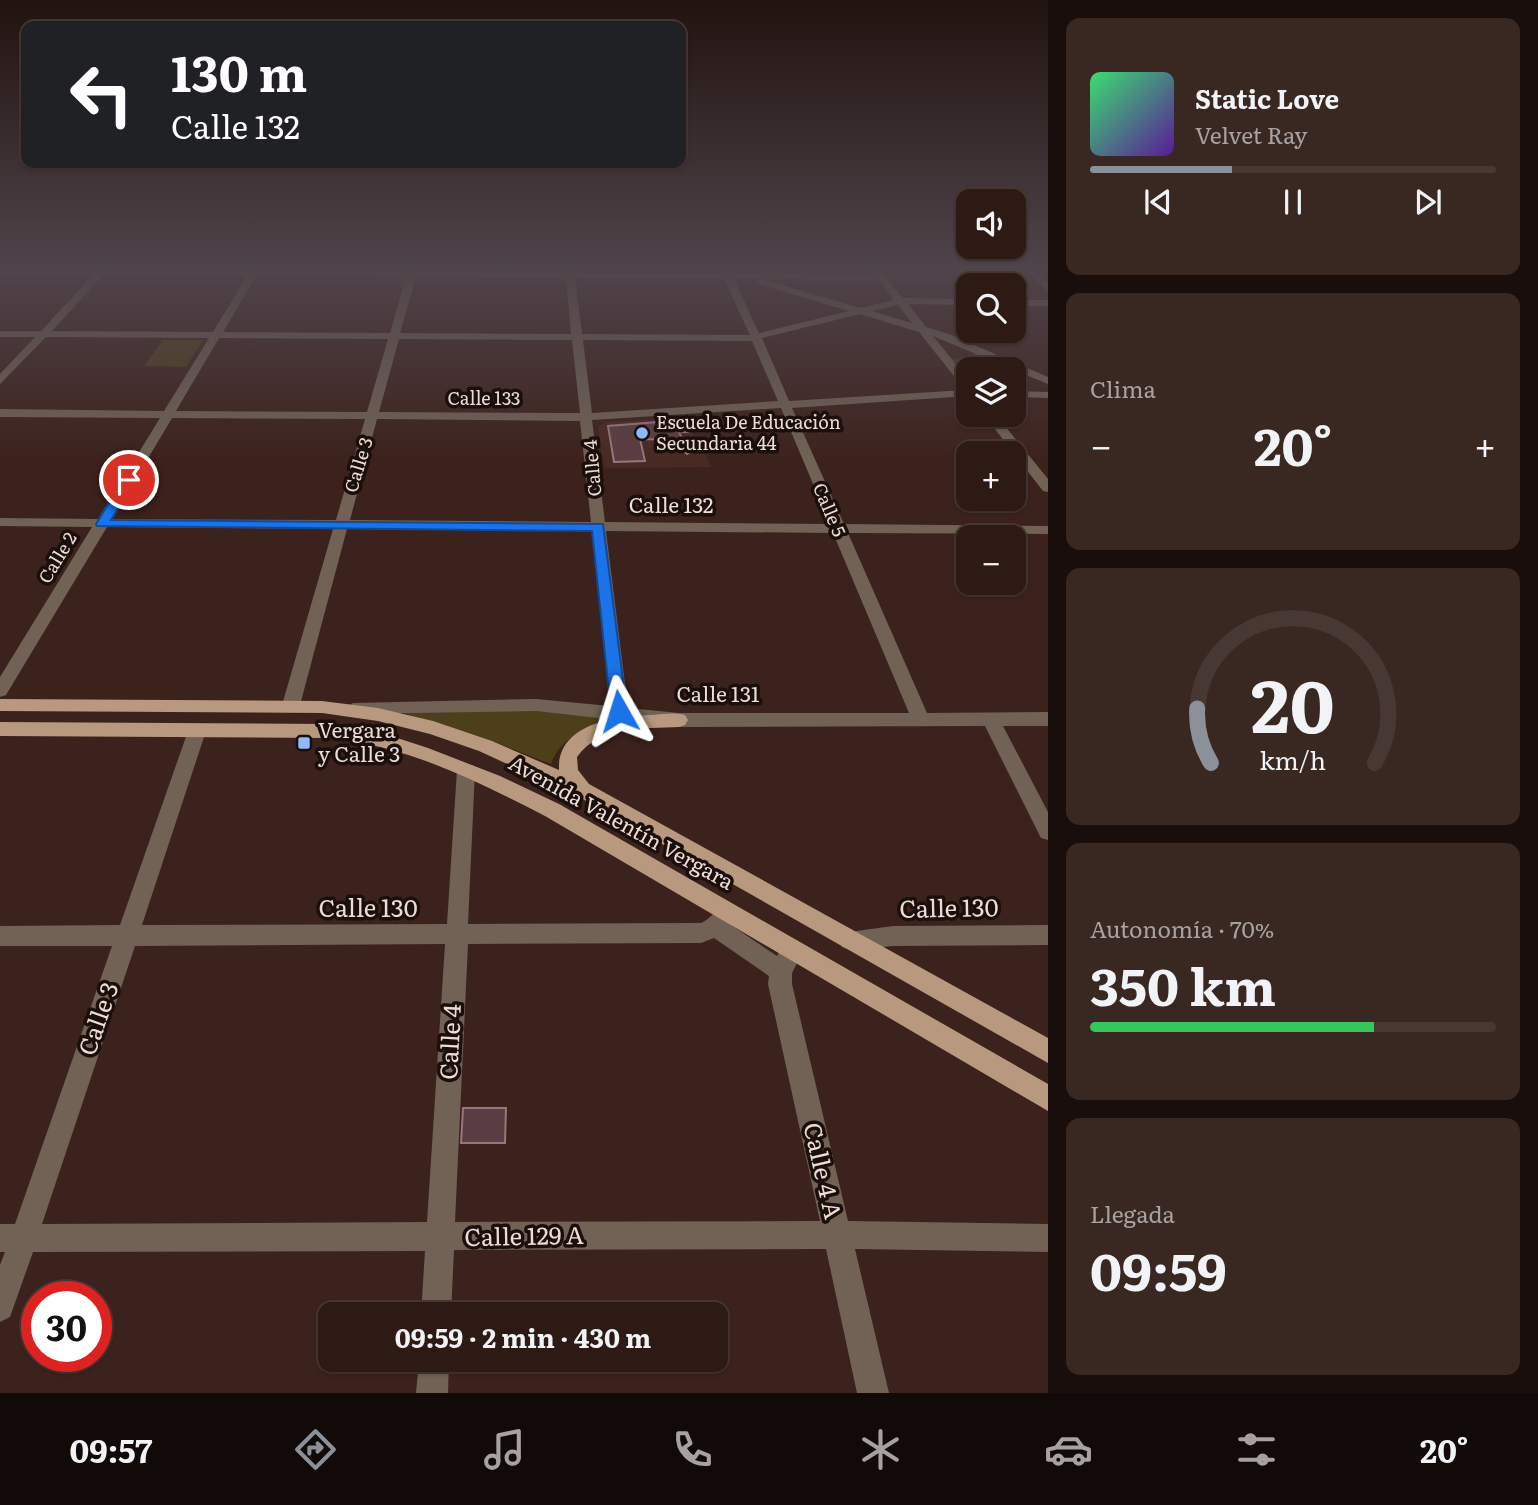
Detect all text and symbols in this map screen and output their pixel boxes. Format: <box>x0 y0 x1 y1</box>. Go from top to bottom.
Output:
text: 130 m <box>171 34 307 107</box>
icon: left <box>56 49 147 140</box>
text: Static Love <box>1195 78 1339 117</box>
text: Calle 132 <box>171 101 300 149</box>
text: Velvet Ray <box>1195 117 1307 151</box>
icon: previous <box>1139 183 1177 221</box>
icon: pause <box>1274 183 1312 221</box>
icon: next <box>1409 183 1447 221</box>
map controls <box>956 189 1026 595</box>
button: sound <box>956 189 1026 259</box>
button: search <box>956 273 1026 343</box>
button: layers <box>956 357 1026 427</box>
text: Clima <box>1090 371 1156 405</box>
street label: Calle 133 <box>447 384 521 411</box>
text: 20° <box>1254 405 1332 482</box>
place label: Escuela De Educación Secundaria 44 <box>656 408 841 456</box>
text: − <box>1090 415 1112 472</box>
text: + <box>1474 415 1496 472</box>
marker: Escuela De Educación Secundaria 44 <box>634 425 650 441</box>
street label: Calle 3 <box>336 434 379 496</box>
street label: Calle 4 <box>576 439 607 498</box>
button: + <box>956 441 1026 511</box>
pin <box>99 450 159 510</box>
icon: arrive <box>110 461 148 499</box>
street label: Calle 5 <box>807 478 854 540</box>
street label: Calle 132 <box>629 488 713 519</box>
button: − <box>956 525 1026 595</box>
street label: Calle 2 <box>31 526 83 588</box>
text: 20 <box>1251 647 1335 755</box>
position arrow <box>582 674 656 748</box>
street label: Calle 131 <box>676 677 760 708</box>
place label: Vergara y Calle 3 <box>318 713 400 768</box>
marker: Vergara y Calle 3 <box>296 735 312 751</box>
text: km/h <box>1260 740 1326 777</box>
street label: Avenida Valentín Vergara <box>504 746 741 896</box>
street label: Calle 130 <box>899 888 999 925</box>
street label: Calle 130 <box>318 889 418 924</box>
text: Autonomía · 70% <box>1090 911 1274 945</box>
text: 350 km <box>1090 945 1276 1022</box>
street label: Calle 3 <box>68 977 125 1060</box>
street label: Calle 4 <box>429 1003 468 1081</box>
street label: Calle 4 A <box>796 1119 853 1223</box>
text: Llegada <box>1090 1196 1175 1230</box>
street label: Calle 129 A <box>464 1216 584 1253</box>
text: 09:59 <box>1090 1230 1227 1307</box>
speed limit sign: 30 <box>21 1281 112 1372</box>
text: 09:59 · 2 min · 430 m <box>395 1317 651 1356</box>
text: 09:57 <box>70 1425 152 1473</box>
icon: directions <box>291 1425 340 1474</box>
icon: music <box>480 1425 529 1474</box>
icon: phone <box>668 1425 717 1474</box>
icon: climate <box>856 1425 905 1474</box>
icon: car <box>1044 1425 1093 1474</box>
icon: filters <box>1232 1425 1281 1474</box>
text: 20° <box>1420 1425 1468 1473</box>

